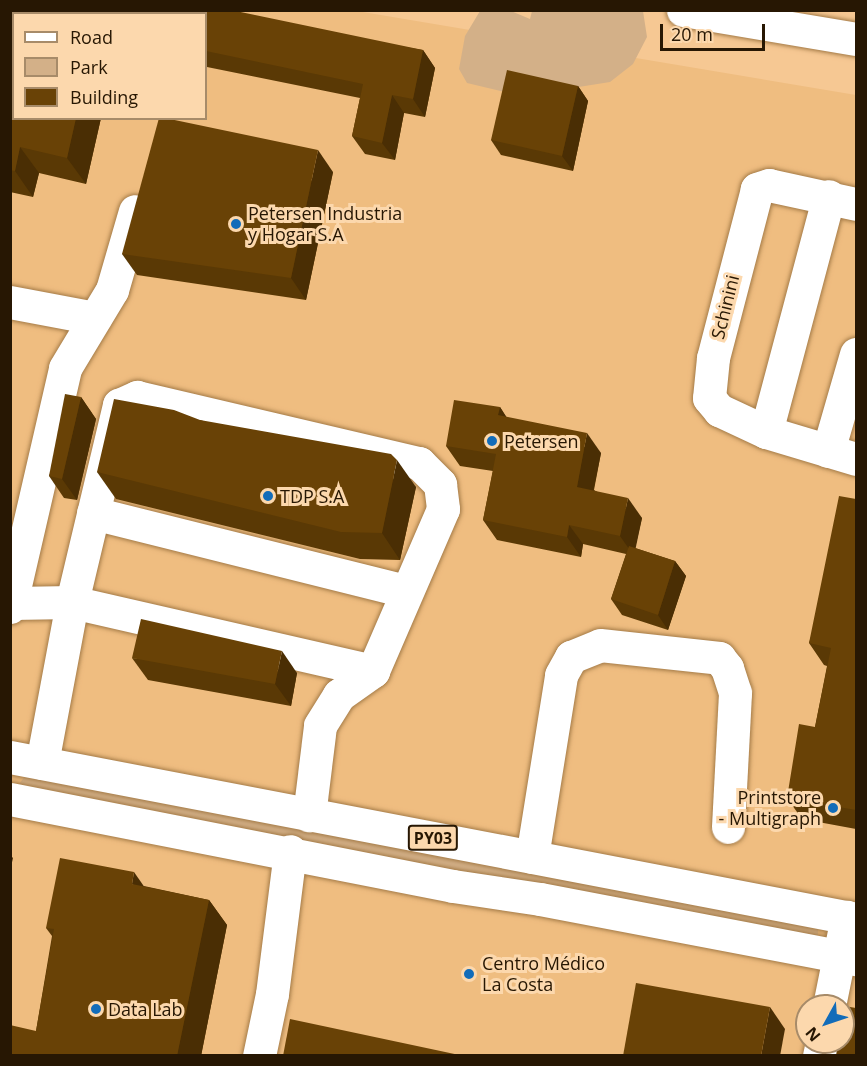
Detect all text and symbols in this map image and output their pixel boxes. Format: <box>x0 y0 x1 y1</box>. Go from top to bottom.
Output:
legend <box>12 12 207 120</box>
scale bar <box>663 12 768 50</box>
text: 20 m <box>671 22 713 46</box>
text: Road <box>70 25 113 49</box>
text: Park <box>70 55 108 79</box>
text: Building <box>70 85 138 109</box>
place label: Petersen Industria y Hogar S.A <box>248 203 402 246</box>
marker: Petersen Industria y Hogar S.A <box>229 217 243 231</box>
street label: Schinini <box>707 273 743 341</box>
place label: Petersen <box>504 430 579 452</box>
marker: Petersen <box>485 434 499 448</box>
place label: TDP S.A <box>280 485 344 507</box>
marker: TDP S.A <box>261 489 275 503</box>
place label: Printstore - Multigraph <box>719 787 821 830</box>
marker: Printstore - Multigraph <box>826 801 840 815</box>
road number: PY03 <box>408 825 458 851</box>
place label: Centro Médico La Costa <box>482 953 605 996</box>
marker: Centro Médico La Costa <box>460 965 478 983</box>
north arrow <box>795 994 855 1054</box>
place label: Data Lab <box>108 998 183 1020</box>
marker: Data Lab <box>89 1002 103 1016</box>
text: N <box>800 1022 825 1046</box>

